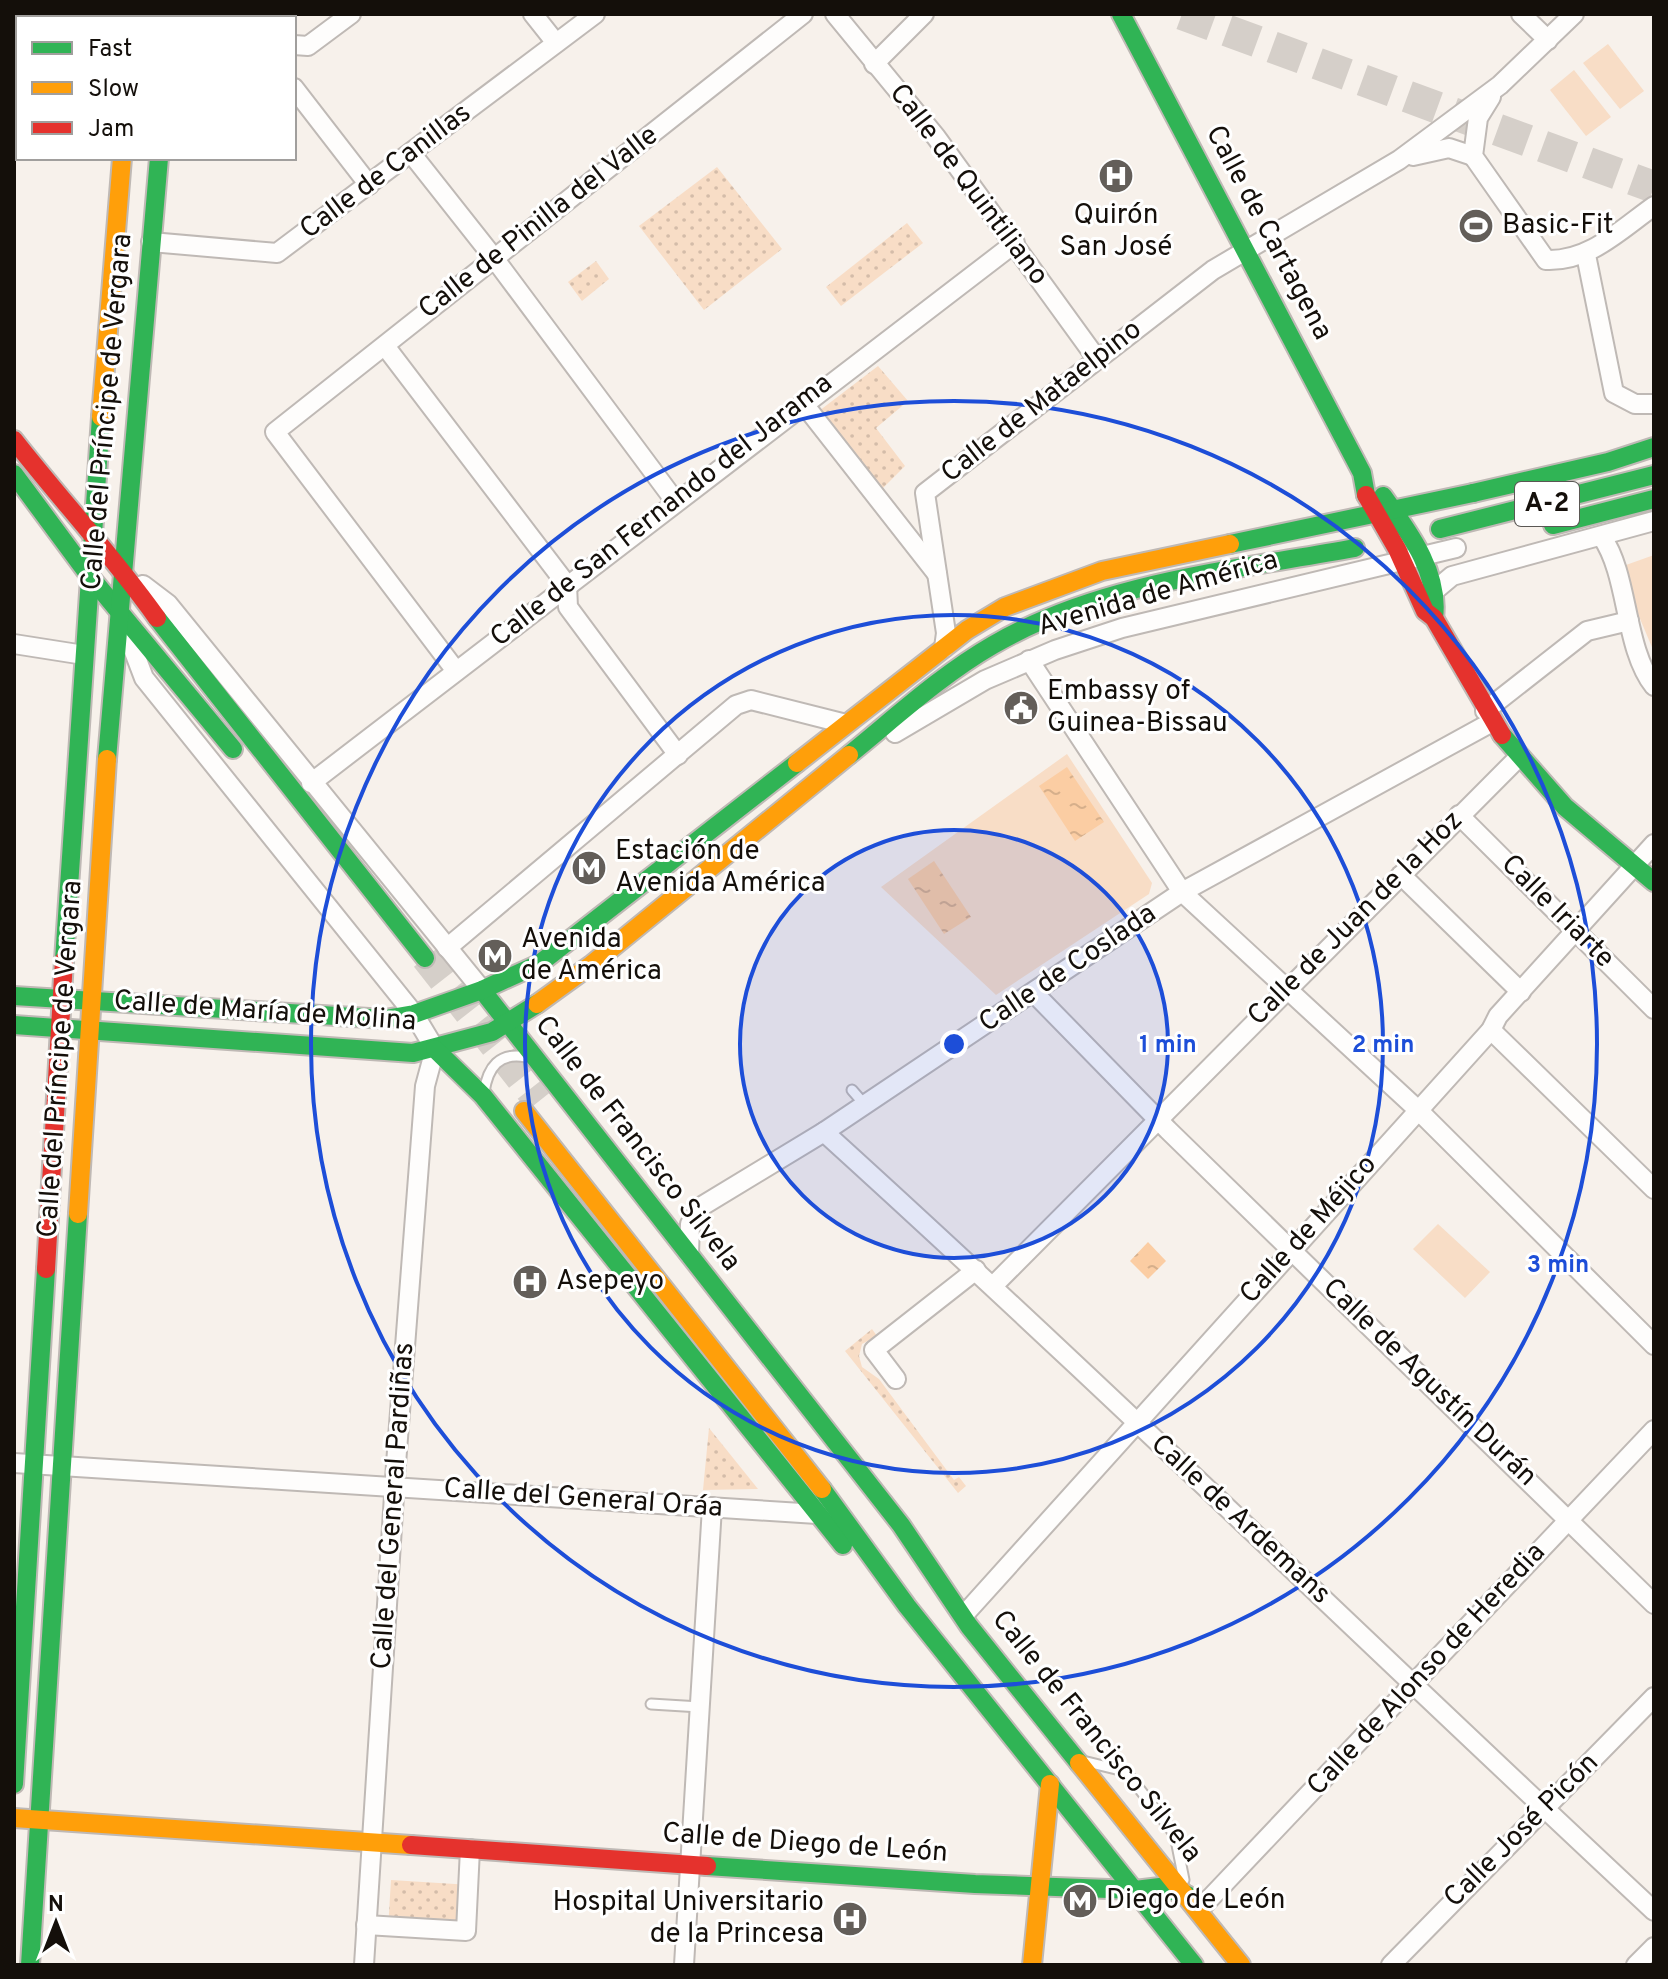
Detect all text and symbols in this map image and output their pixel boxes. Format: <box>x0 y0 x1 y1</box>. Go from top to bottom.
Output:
legend <box>16 16 296 160</box>
text: Fast <box>88 35 132 65</box>
text: Slow <box>88 75 139 105</box>
street label: Calle de Quintiliano <box>880 77 1056 293</box>
street label: Calle de Canillas <box>293 96 479 248</box>
text: Jam <box>88 115 134 145</box>
street label: Calle de Pinilla del Valle <box>412 118 666 328</box>
street label: Calle de Cartagena <box>1196 119 1340 347</box>
hospital icon: Quirón San José <box>1097 157 1135 195</box>
place label: Quirón San José <box>1060 198 1172 266</box>
sports icon: Basic-Fit <box>1457 207 1495 245</box>
place label: Basic-Fit <box>1502 208 1614 244</box>
street label: Calle del Príncipe de Vergara <box>74 232 142 592</box>
street label: Calle de Mataelpino <box>934 312 1150 492</box>
street label: Calle de San Fernando del Jarama <box>484 366 840 656</box>
road number: A-2 <box>1515 482 1579 526</box>
street label: Avenida de América <box>1034 543 1282 645</box>
place label: Embassy of Guinea-Bissau <box>1047 674 1228 742</box>
public building icon: Embassy of Guinea-Bissau <box>1002 689 1040 727</box>
street label: Calle de Juan de la Hoz <box>1241 804 1471 1034</box>
place label: Estación de Avenida América <box>615 834 825 902</box>
street label: Calle Iriarte <box>1492 847 1622 977</box>
metro station icon: Estación de Avenida América <box>570 849 608 887</box>
street label: Calle del Príncipe de Vergara <box>31 879 91 1239</box>
street label: Calle de Coslada <box>972 896 1164 1042</box>
place label: Avenida de América <box>521 922 662 990</box>
metro station icon: Avenida de América <box>476 937 514 975</box>
street label: Calle de María de Molina <box>112 983 418 1041</box>
street label: Calle de Francisco Silvela <box>526 1009 748 1279</box>
centre of rings <box>940 1030 968 1058</box>
text: 1 min <box>1139 1031 1197 1061</box>
text: 2 min <box>1352 1031 1414 1061</box>
street label: Calle de Méjico <box>1233 1148 1385 1312</box>
text: 3 min <box>1527 1251 1589 1281</box>
hospital icon: Asepeyo <box>511 1263 549 1301</box>
place label: Asepeyo <box>556 1264 664 1300</box>
street label: Calle de Agustín Durán <box>1314 1271 1544 1495</box>
street label: Calle del General Pardiñas <box>365 1341 423 1671</box>
street label: Calle de Ardemans <box>1142 1427 1338 1613</box>
street label: Calle del General Oráa <box>442 1471 724 1527</box>
street label: Calle de Alonso de Heredia <box>1300 1536 1554 1804</box>
street label: Calle de Francisco Silvela <box>983 1603 1209 1871</box>
street label: Calle José Picón <box>1437 1746 1607 1916</box>
street label: Calle de Diego de León <box>661 1816 949 1872</box>
metro station icon: Diego de León <box>1061 1882 1099 1920</box>
north arrow <box>16 1883 96 1963</box>
place label: Diego de León <box>1106 1883 1286 1919</box>
place label: Hospital Universitario de la Princesa <box>553 1885 824 1953</box>
text: N <box>48 1892 64 1919</box>
hospital icon: Hospital Universitario de la Princesa <box>831 1900 869 1938</box>

